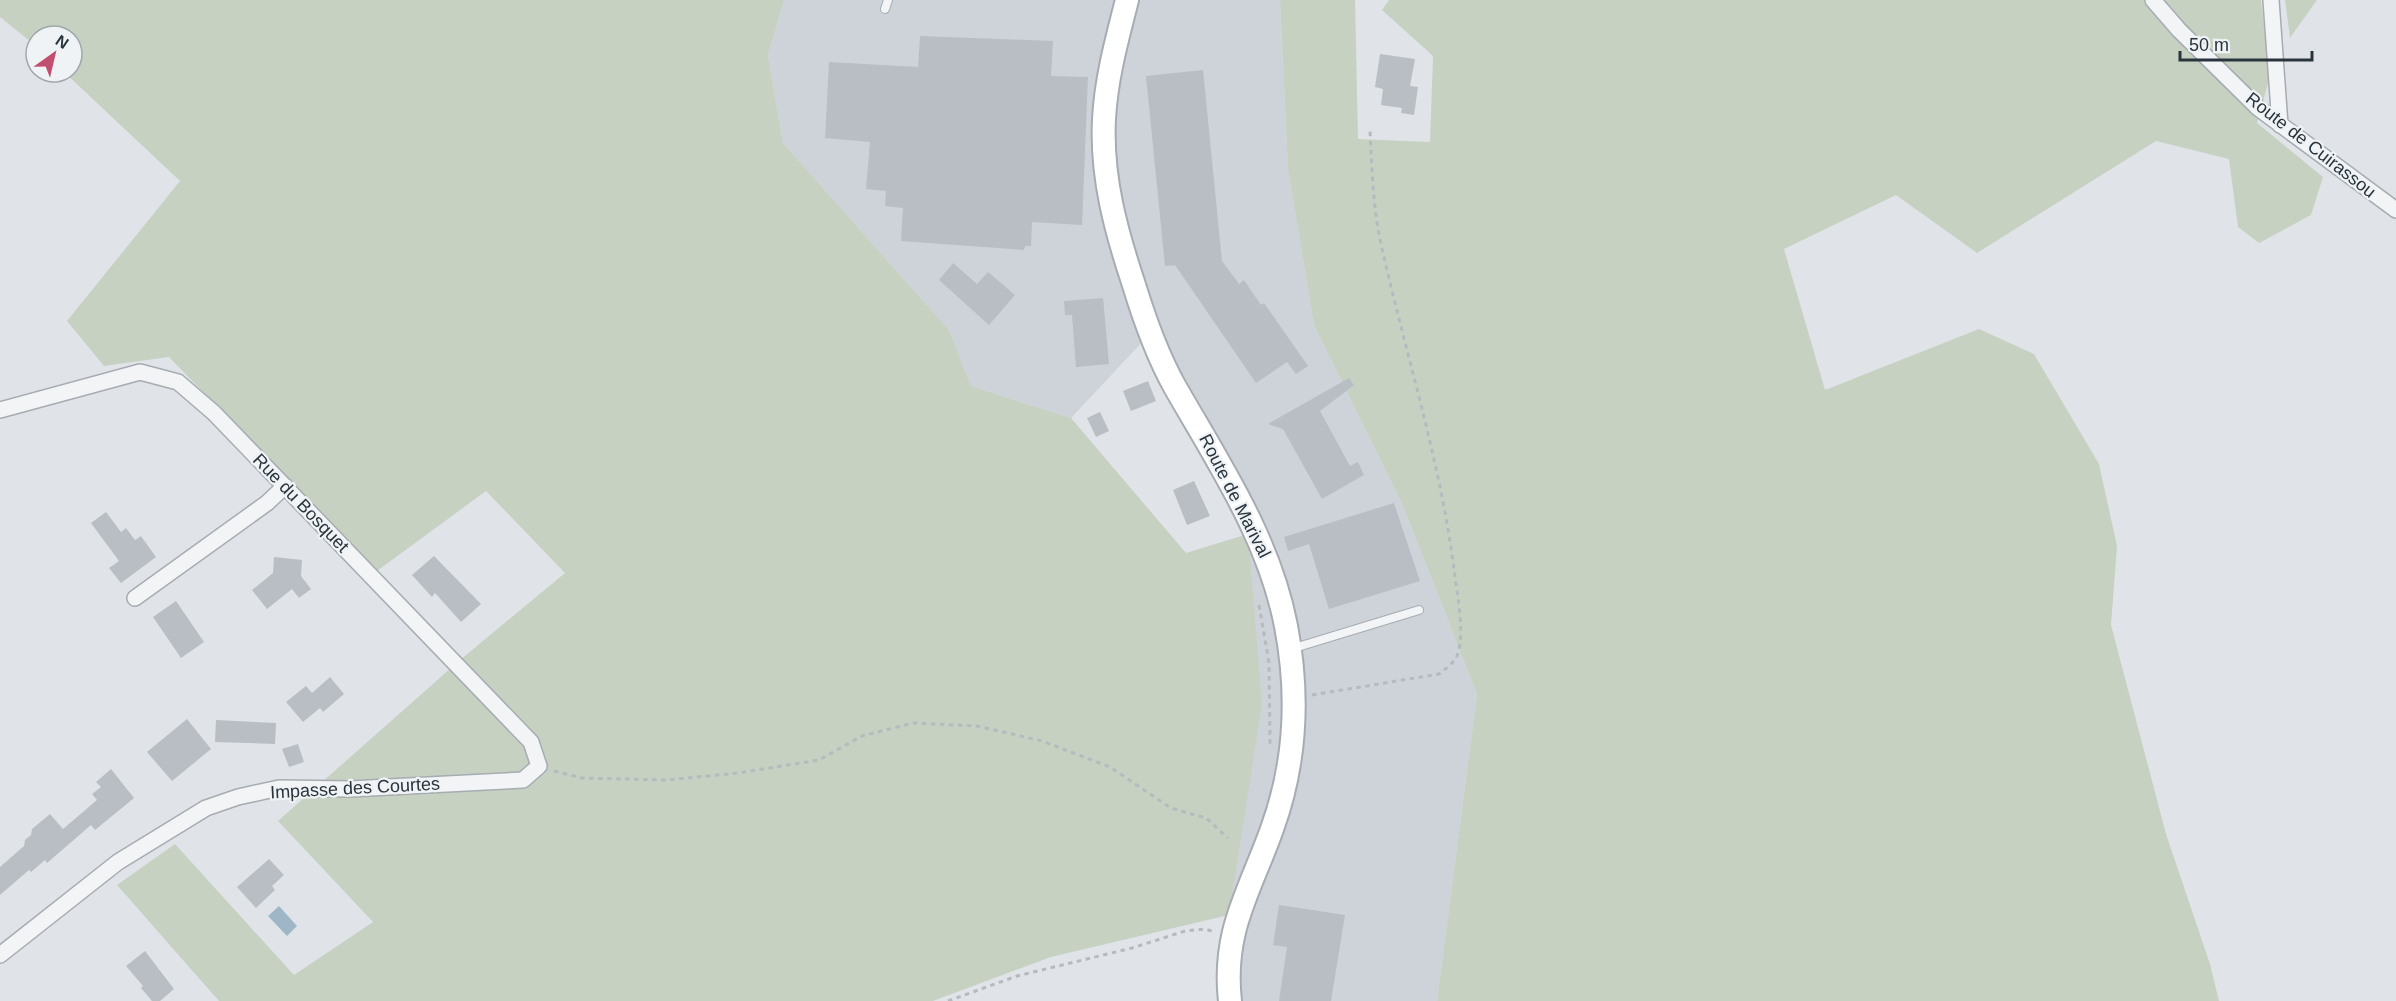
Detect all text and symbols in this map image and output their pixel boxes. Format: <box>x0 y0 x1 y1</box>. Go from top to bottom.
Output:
north arrow <box>24 24 84 84</box>
scale bar <box>2180 24 2312 62</box>
text: N <box>53 32 72 52</box>
text: 50 m <box>2189 35 2229 55</box>
street label: Route de Cuirassou <box>2242 88 2380 202</box>
street label: Route de Marival <box>1195 431 1275 561</box>
street label: Rue du Bosquet <box>249 450 353 556</box>
street label: Impasse des Courtes <box>270 774 440 802</box>

